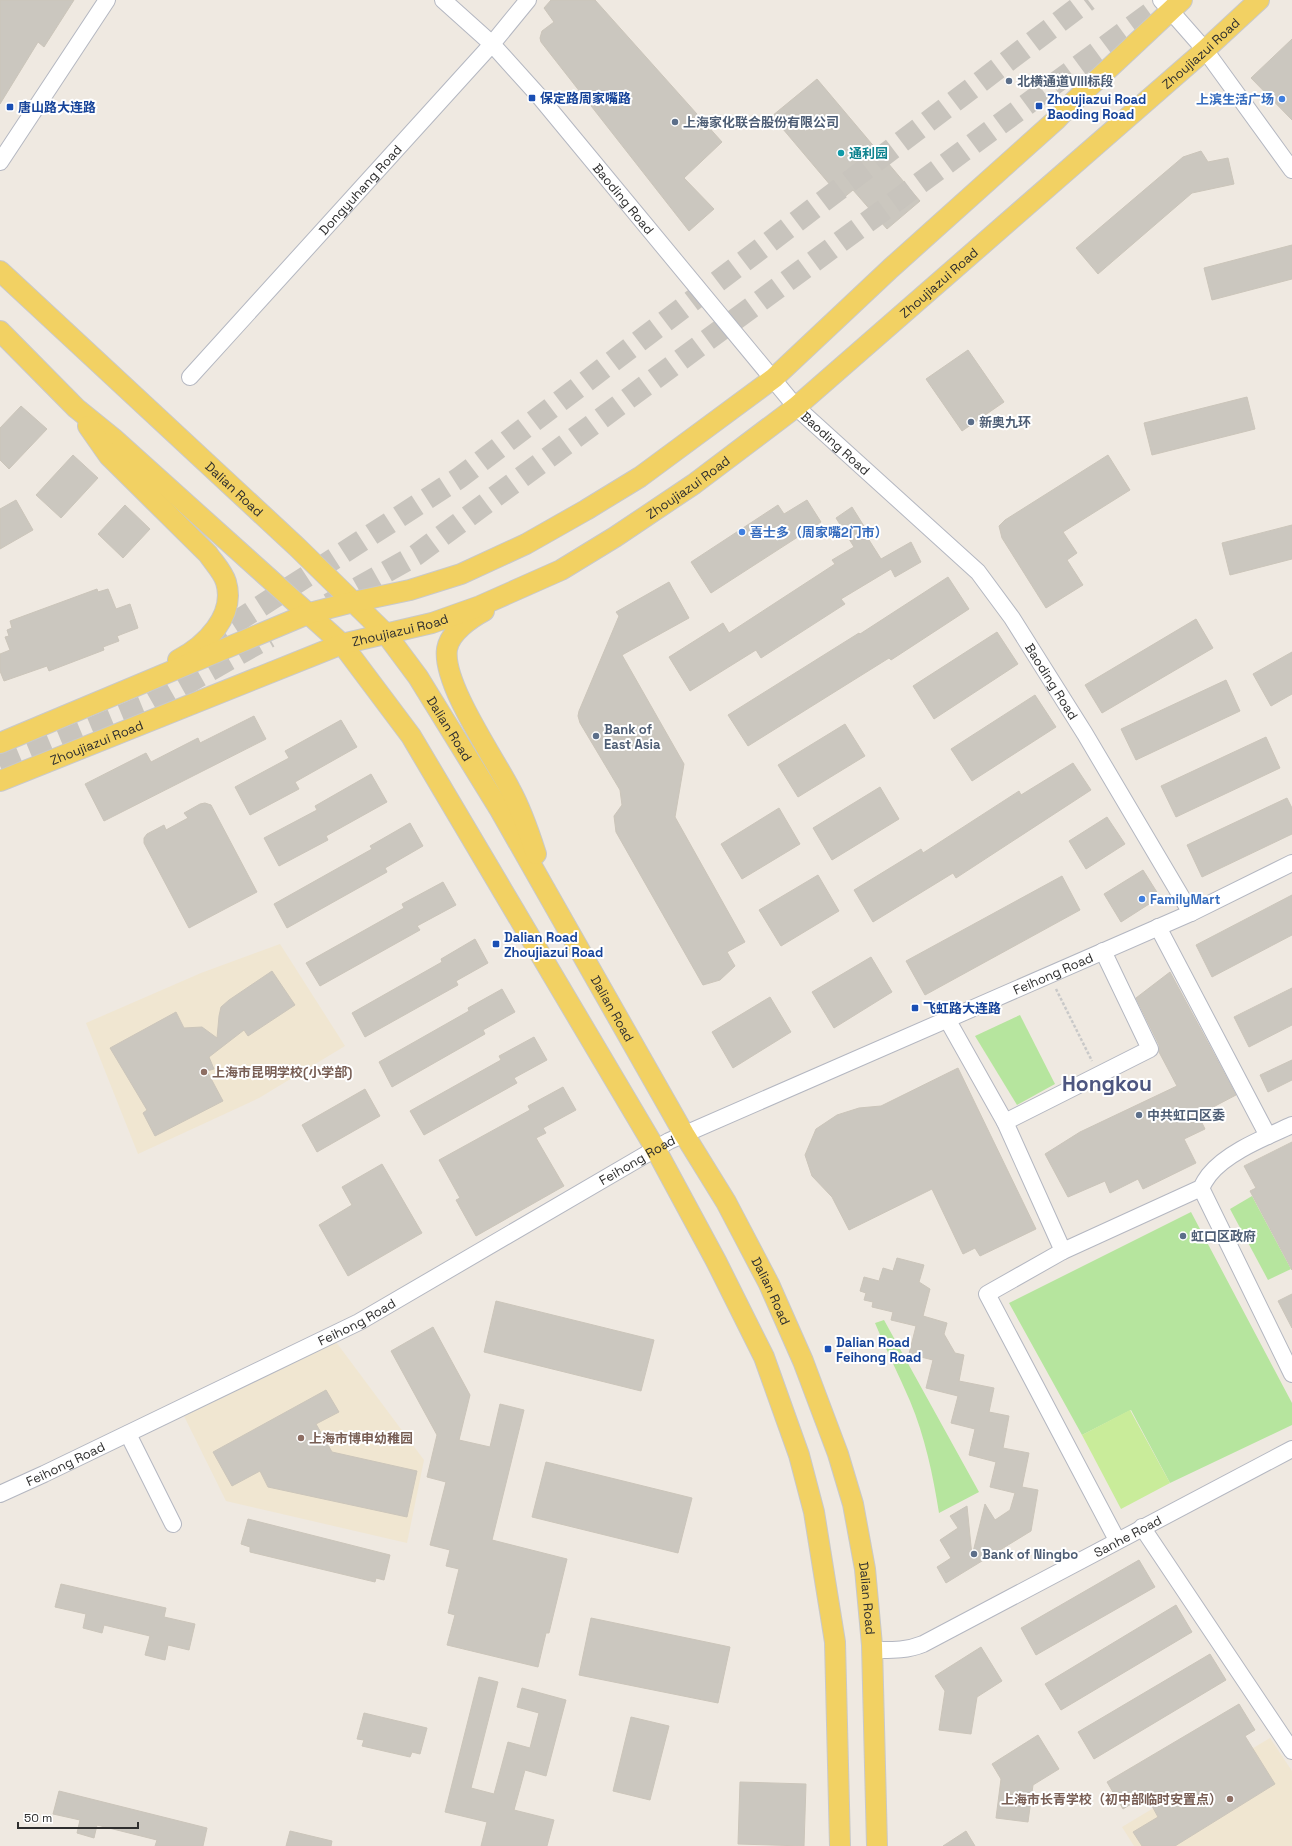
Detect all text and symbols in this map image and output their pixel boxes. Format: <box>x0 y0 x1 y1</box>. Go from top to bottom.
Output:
street label: Zhoujiazui Road <box>1158 14 1243 93</box>
place label: 北横通道VIII标段 <box>1017 73 1113 90</box>
marker: 北横通道VIII标段 <box>1004 76 1014 86</box>
place label: 保定路周家嘴路 <box>540 90 631 107</box>
place label: Zhoujiazui Road Baoding Road <box>1047 91 1146 123</box>
place label: 上滨生活广场 <box>1196 91 1274 108</box>
marker: 保定路周家嘴路 <box>527 93 537 103</box>
marker: 上滨生活广场 <box>1277 94 1287 104</box>
place label: 唐山路大连路 <box>18 99 96 116</box>
marker: Zhoujiazui Road Baoding Road <box>1034 101 1044 111</box>
marker: 唐山路大连路 <box>5 102 15 112</box>
place label: 上海家化联合股份有限公司 <box>683 114 839 131</box>
marker: 上海家化联合股份有限公司 <box>670 117 680 127</box>
street label: Dongyuhang Road <box>315 141 406 239</box>
place label: 通利园 <box>849 145 888 162</box>
marker: 通利园 <box>836 148 846 158</box>
street label: Baoding Road <box>589 160 658 238</box>
street label: Zhoujiazui Road <box>896 244 982 322</box>
street label: Baoding Road <box>797 408 873 479</box>
place label: 新奥九环 <box>979 414 1031 431</box>
marker: 新奥九环 <box>966 417 976 427</box>
street label: Zhoujiazui Road <box>643 452 733 523</box>
street label: Dalian Road <box>201 458 267 520</box>
place label: 喜士多（周家嘴2门市） <box>750 524 888 541</box>
marker: 喜士多（周家嘴2门市） <box>737 527 747 537</box>
street label: Zhoujiazui Road <box>350 610 451 650</box>
street label: Baoding Road <box>1021 640 1082 723</box>
street label: Dalian Road <box>423 693 476 764</box>
street label: Zhoujiazui Road <box>48 717 146 769</box>
place label: Bank of East Asia <box>604 721 661 753</box>
marker: Bank of East Asia <box>591 731 601 741</box>
place label: FamilyMart <box>1150 891 1221 908</box>
marker: FamilyMart <box>1137 894 1147 904</box>
place label: Dalian Road Zhoujiazui Road <box>504 929 603 961</box>
marker: Dalian Road Zhoujiazui Road <box>491 939 501 949</box>
street label: Feihong Road <box>1011 949 1096 999</box>
street label: Dalian Road <box>587 973 638 1045</box>
place label: 飞虹路大连路 <box>923 1000 1001 1017</box>
marker: 飞虹路大连路 <box>910 1003 920 1013</box>
place label: 上海市昆明学校(小学部) <box>212 1064 352 1081</box>
marker: 上海市昆明学校(小学部) <box>199 1067 209 1077</box>
district label: Hongkou <box>1062 1070 1152 1097</box>
place label: 中共虹口区委 <box>1147 1107 1225 1124</box>
marker: 中共虹口区委 <box>1134 1110 1144 1120</box>
street label: Feihong Road <box>596 1131 678 1189</box>
place label: 虹口区政府 <box>1191 1228 1256 1245</box>
marker: 虹口区政府 <box>1178 1231 1188 1241</box>
street label: Dalian Road <box>747 1254 794 1328</box>
street label: Feihong Road <box>315 1295 399 1350</box>
place label: Dalian Road Feihong Road <box>836 1334 921 1366</box>
marker: Dalian Road Feihong Road <box>823 1344 833 1354</box>
place label: 上海市博申幼稚园 <box>309 1430 413 1447</box>
marker: 上海市博申幼稚园 <box>296 1433 306 1443</box>
street label: Feihong Road <box>23 1438 108 1490</box>
street label: Sanhe Road <box>1091 1511 1165 1561</box>
place label: Bank of Ningbo <box>982 1546 1078 1563</box>
marker: Bank of Ningbo <box>969 1549 979 1559</box>
street label: Dalian Road <box>855 1560 879 1635</box>
place label: 上海市长青学校（初中部临时安置点） <box>1001 1791 1222 1808</box>
marker: 上海市长青学校（初中部临时安置点） <box>1225 1794 1235 1804</box>
scale bar <box>18 1804 138 1830</box>
text: 50 m <box>24 1810 52 1826</box>

